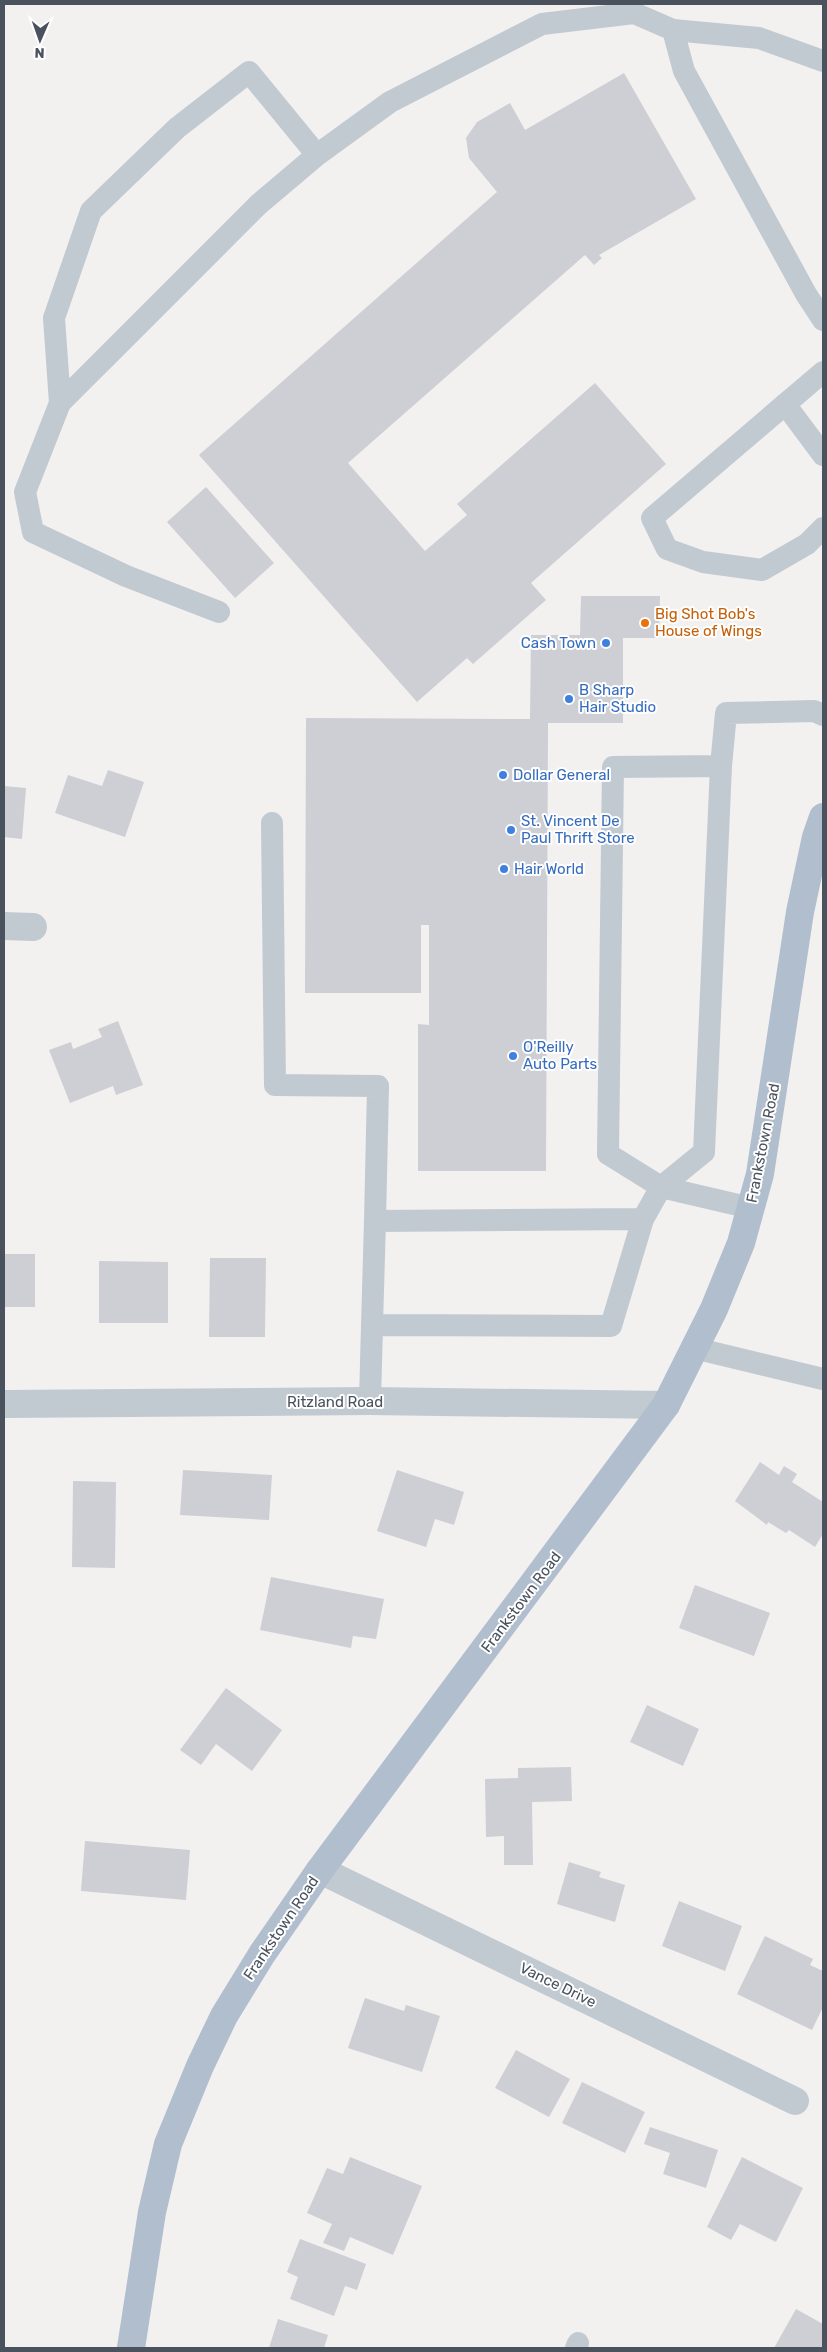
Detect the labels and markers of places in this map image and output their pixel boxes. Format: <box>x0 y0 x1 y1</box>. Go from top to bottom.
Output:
place label: Big Shot Bob's House of Wings <box>655 605 762 640</box>
marker: Big Shot Bob's House of Wings <box>639 617 651 629</box>
place label: Cash Town <box>521 634 596 652</box>
marker: Cash Town <box>600 637 612 649</box>
place label: B Sharp Hair Studio <box>579 681 656 716</box>
marker: B Sharp Hair Studio <box>563 693 575 705</box>
place label: Dollar General <box>513 766 610 784</box>
marker: Dollar General <box>497 769 509 781</box>
place label: St. Vincent De Paul Thrift Store <box>521 812 635 847</box>
marker: St. Vincent De Paul Thrift Store <box>505 824 517 836</box>
place label: Hair World <box>514 860 584 878</box>
marker: Hair World <box>498 863 510 875</box>
place label: O'Reilly Auto Parts <box>523 1038 597 1073</box>
marker: O'Reilly Auto Parts <box>507 1050 519 1062</box>

